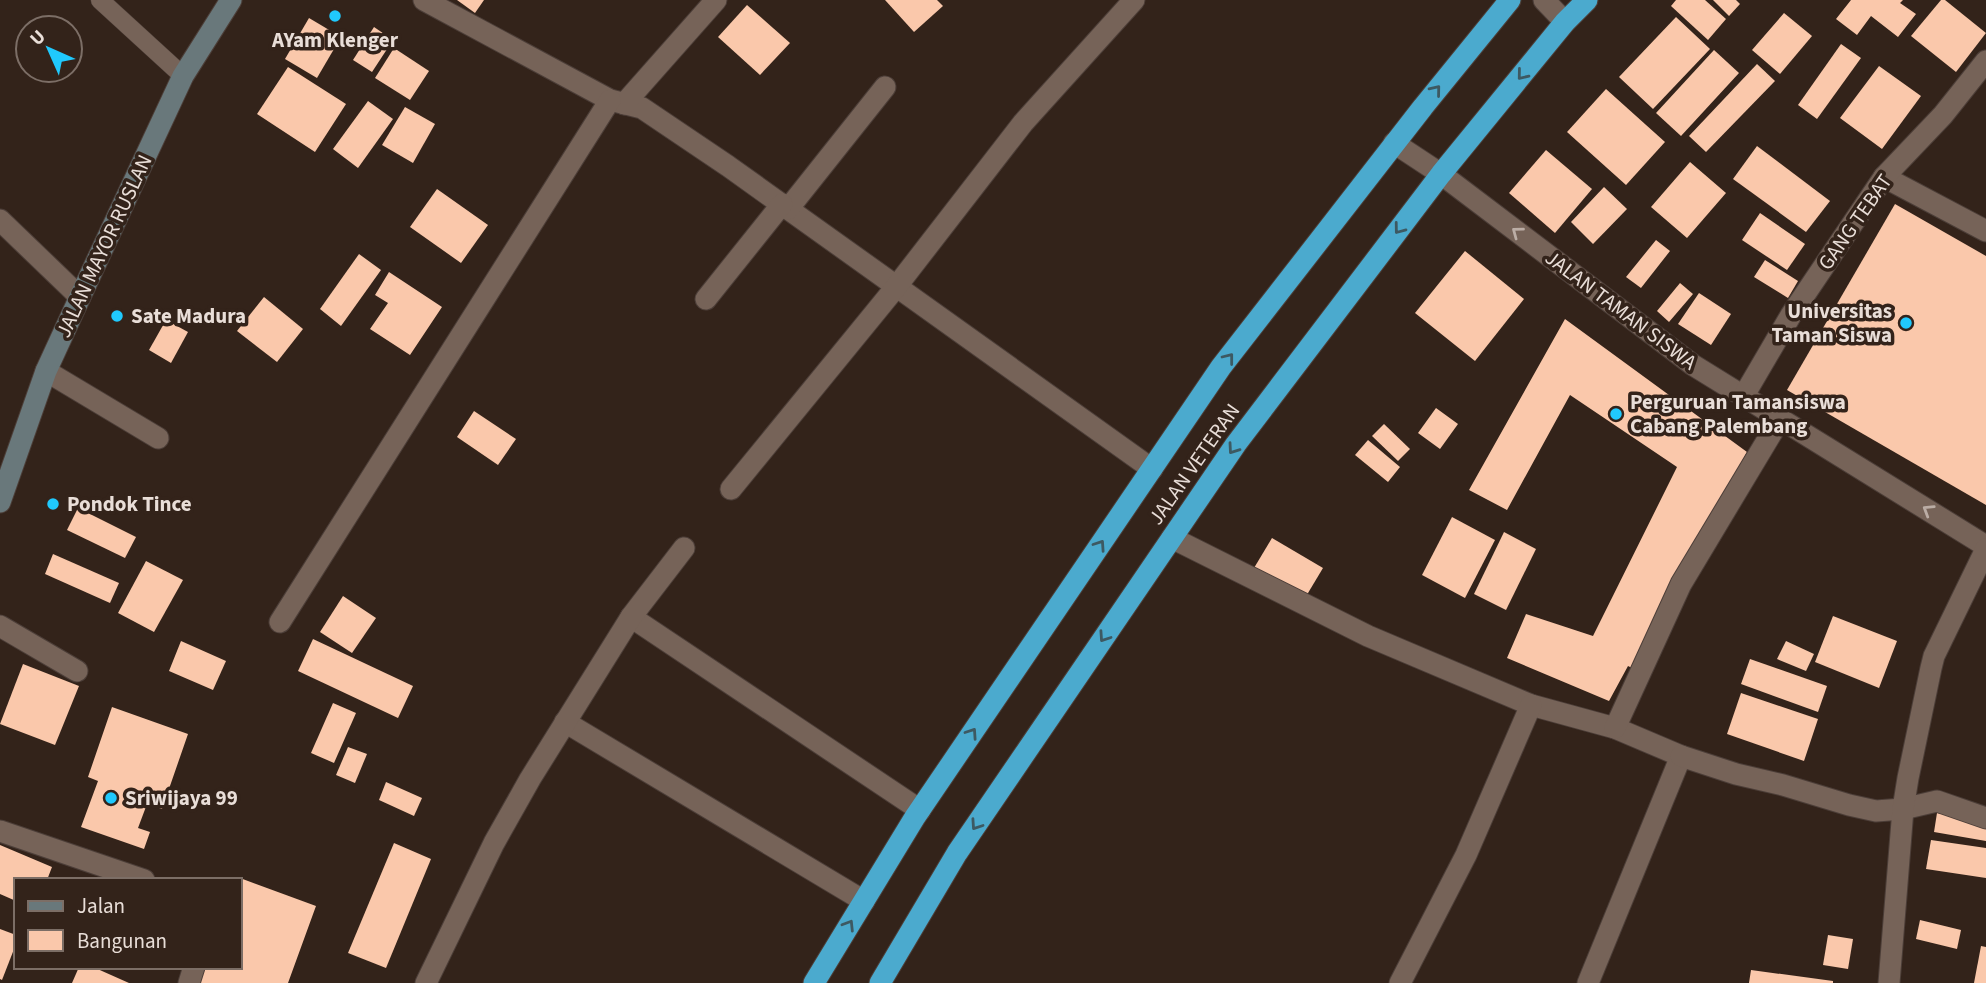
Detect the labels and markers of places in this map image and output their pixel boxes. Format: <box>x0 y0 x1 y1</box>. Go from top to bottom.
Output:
marker: AYam Klenger <box>327 8 343 24</box>
place label: AYam Klenger <box>271 25 399 55</box>
place label: Universitas Taman Siswa <box>1771 296 1892 350</box>
place label: Sate Madura <box>131 301 246 331</box>
marker: Sate Madura <box>109 308 125 324</box>
marker: Universitas Taman Siswa <box>1898 315 1914 331</box>
place label: Perguruan Tamansiswa Cabang Palembang <box>1630 387 1846 441</box>
marker: Perguruan Tamansiswa Cabang Palembang <box>1608 406 1624 422</box>
place label: Pondok Tince <box>67 489 192 519</box>
marker: Pondok Tince <box>45 496 61 512</box>
place label: Sriwijaya 99 <box>125 783 238 813</box>
marker: Sriwijaya 99 <box>103 790 119 806</box>

